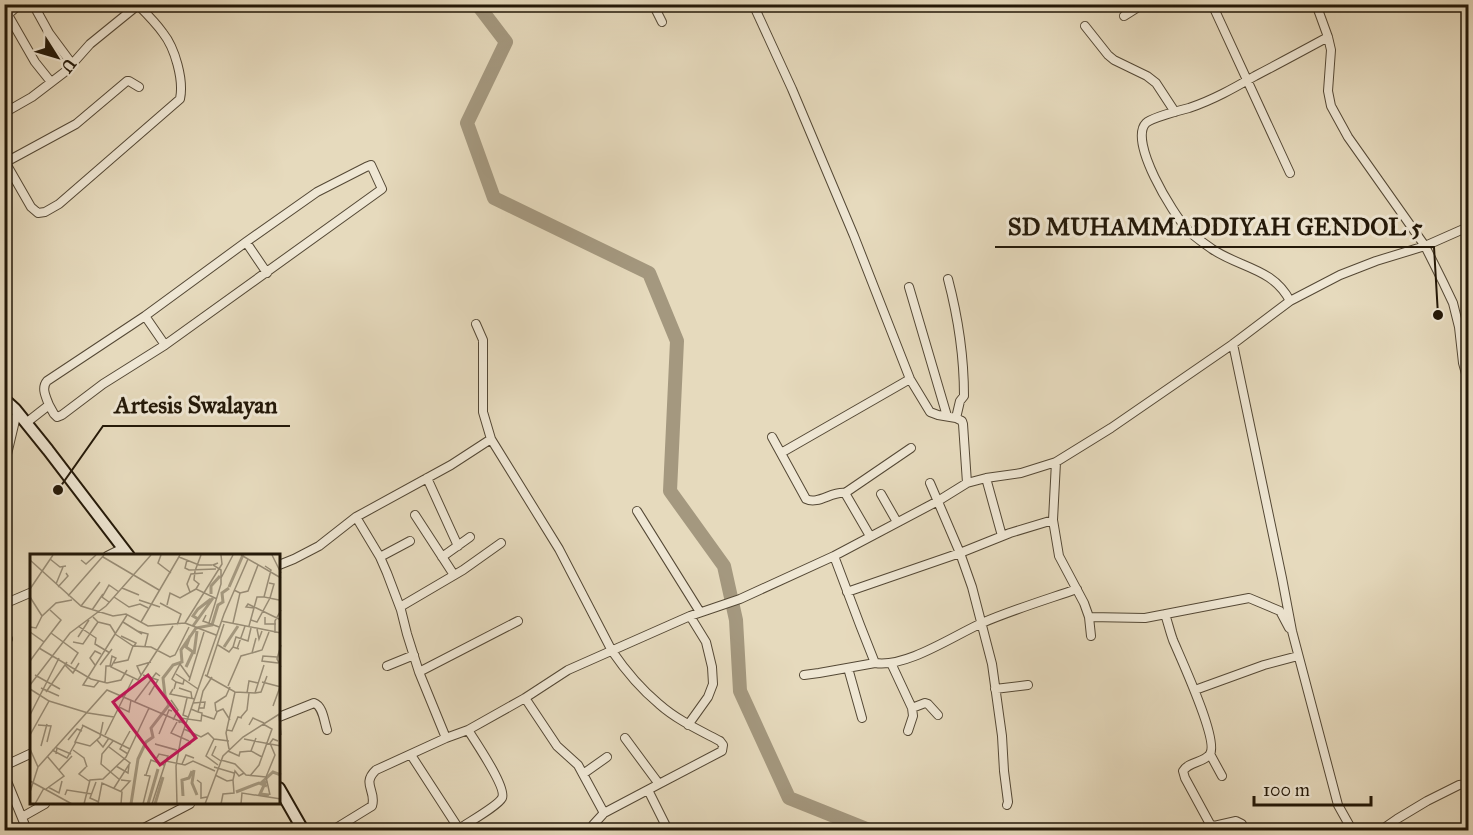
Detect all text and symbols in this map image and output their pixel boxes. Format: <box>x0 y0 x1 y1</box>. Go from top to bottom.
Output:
north arrow <box>27 27 87 87</box>
text: U <box>57 55 80 77</box>
callout: SD MUHAMMADDIYAH GENDOL 5 <box>995 205 1434 247</box>
text: SD MUHAMMADDIYAH GENDOL 5 <box>1008 212 1423 242</box>
callout: Artesis Swalayan <box>103 384 290 426</box>
text: Artesis Swalayan <box>113 390 277 420</box>
inset map <box>30 554 280 805</box>
scale bar <box>1254 769 1371 807</box>
text: 100 m <box>1263 779 1310 801</box>

